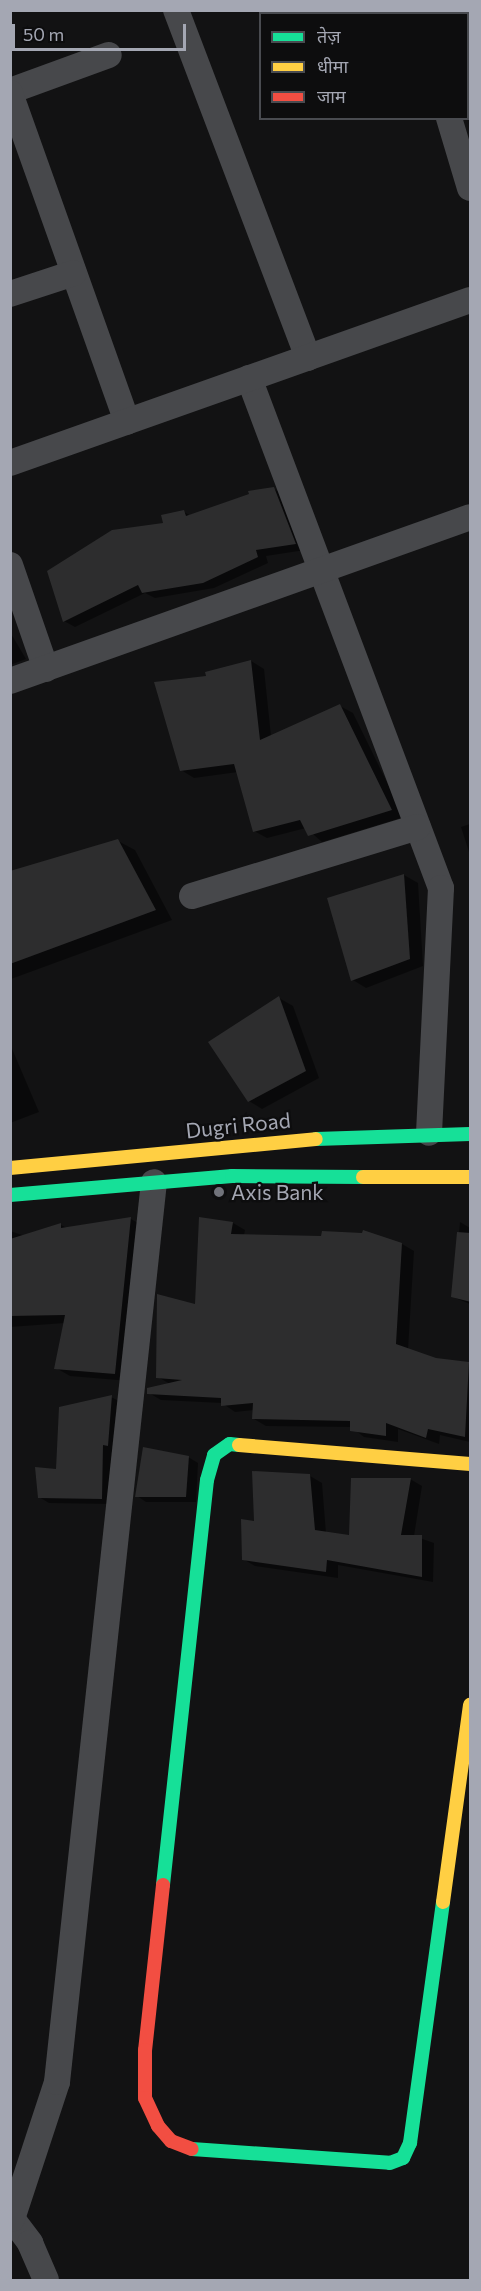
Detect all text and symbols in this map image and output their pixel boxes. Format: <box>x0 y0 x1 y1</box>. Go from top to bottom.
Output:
scale bar <box>15 12 189 50</box>
legend <box>259 12 469 120</box>
text: 50 m <box>23 23 64 45</box>
text: तेज़ <box>317 25 341 47</box>
text: धीमा <box>317 55 348 77</box>
text: जाम <box>317 85 346 107</box>
street label: Dugri Road <box>184 1107 292 1143</box>
place label: Axis Bank <box>231 1179 324 1205</box>
marker: Axis Bank <box>212 1185 226 1199</box>

